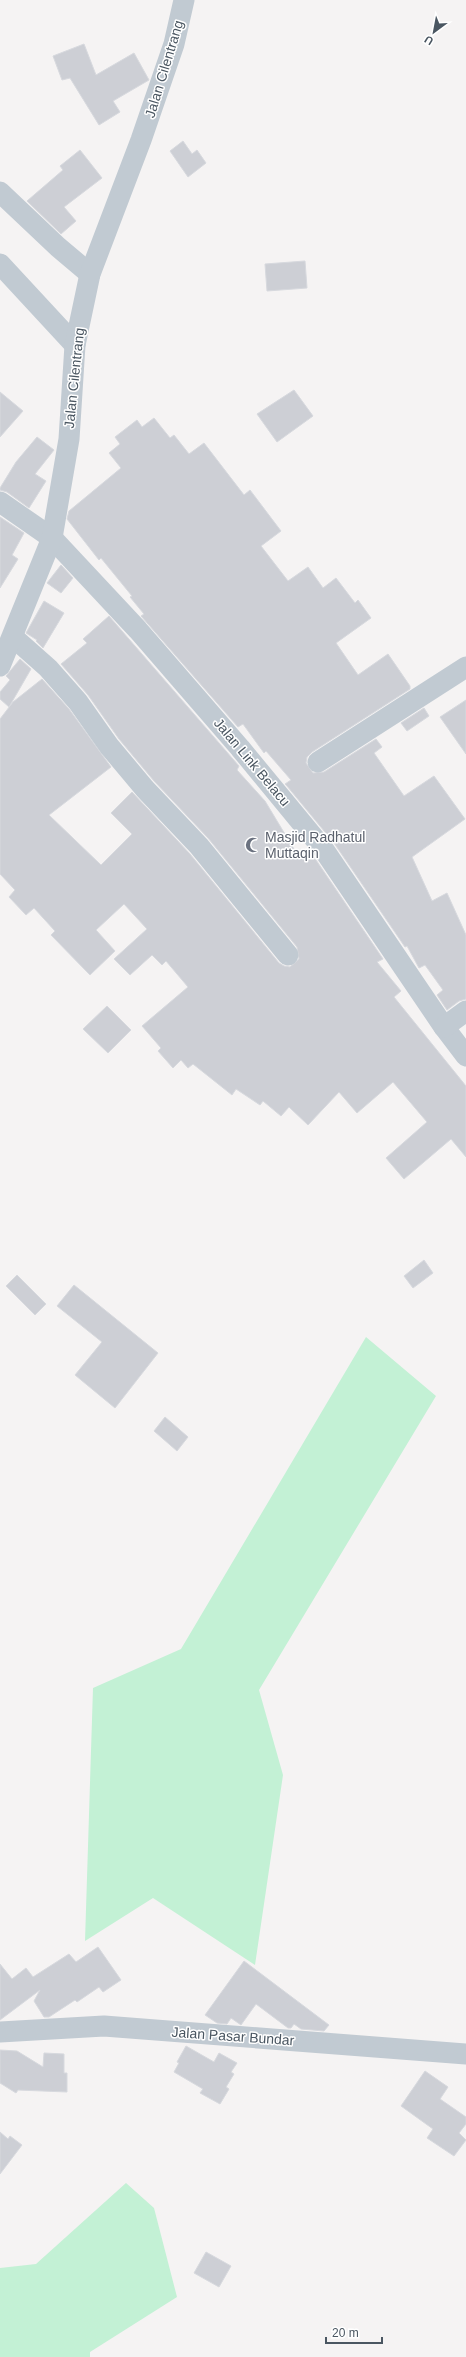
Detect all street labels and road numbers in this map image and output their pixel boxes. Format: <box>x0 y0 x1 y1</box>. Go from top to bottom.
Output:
street label: Jalan Cilentrang <box>142 18 186 120</box>
street label: Jalan Cilentrang <box>61 327 87 429</box>
street label: Jalan Link Belacu <box>211 715 293 809</box>
street label: Jalan Pasar Bundar <box>171 2024 295 2048</box>

